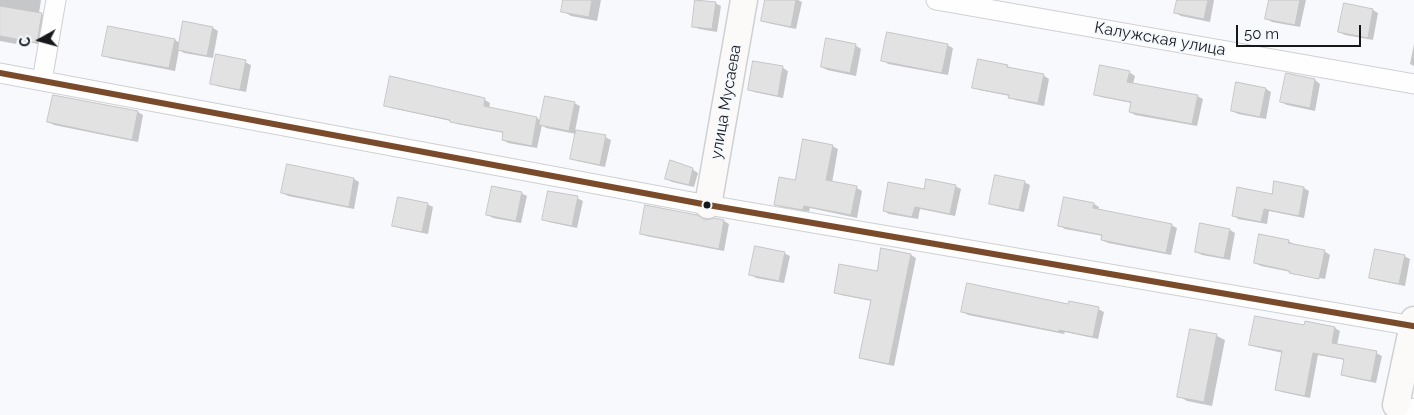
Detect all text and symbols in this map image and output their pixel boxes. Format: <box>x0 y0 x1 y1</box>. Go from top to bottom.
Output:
north arrow <box>15 15 65 65</box>
scale bar <box>1239 15 1364 47</box>
street label: Калужская улица <box>1093 18 1227 60</box>
text: 50 m <box>1244 25 1279 43</box>
text: С <box>17 36 34 48</box>
street label: улица Мусаева <box>706 43 746 161</box>
unlabelled marker <box>702 200 712 210</box>

